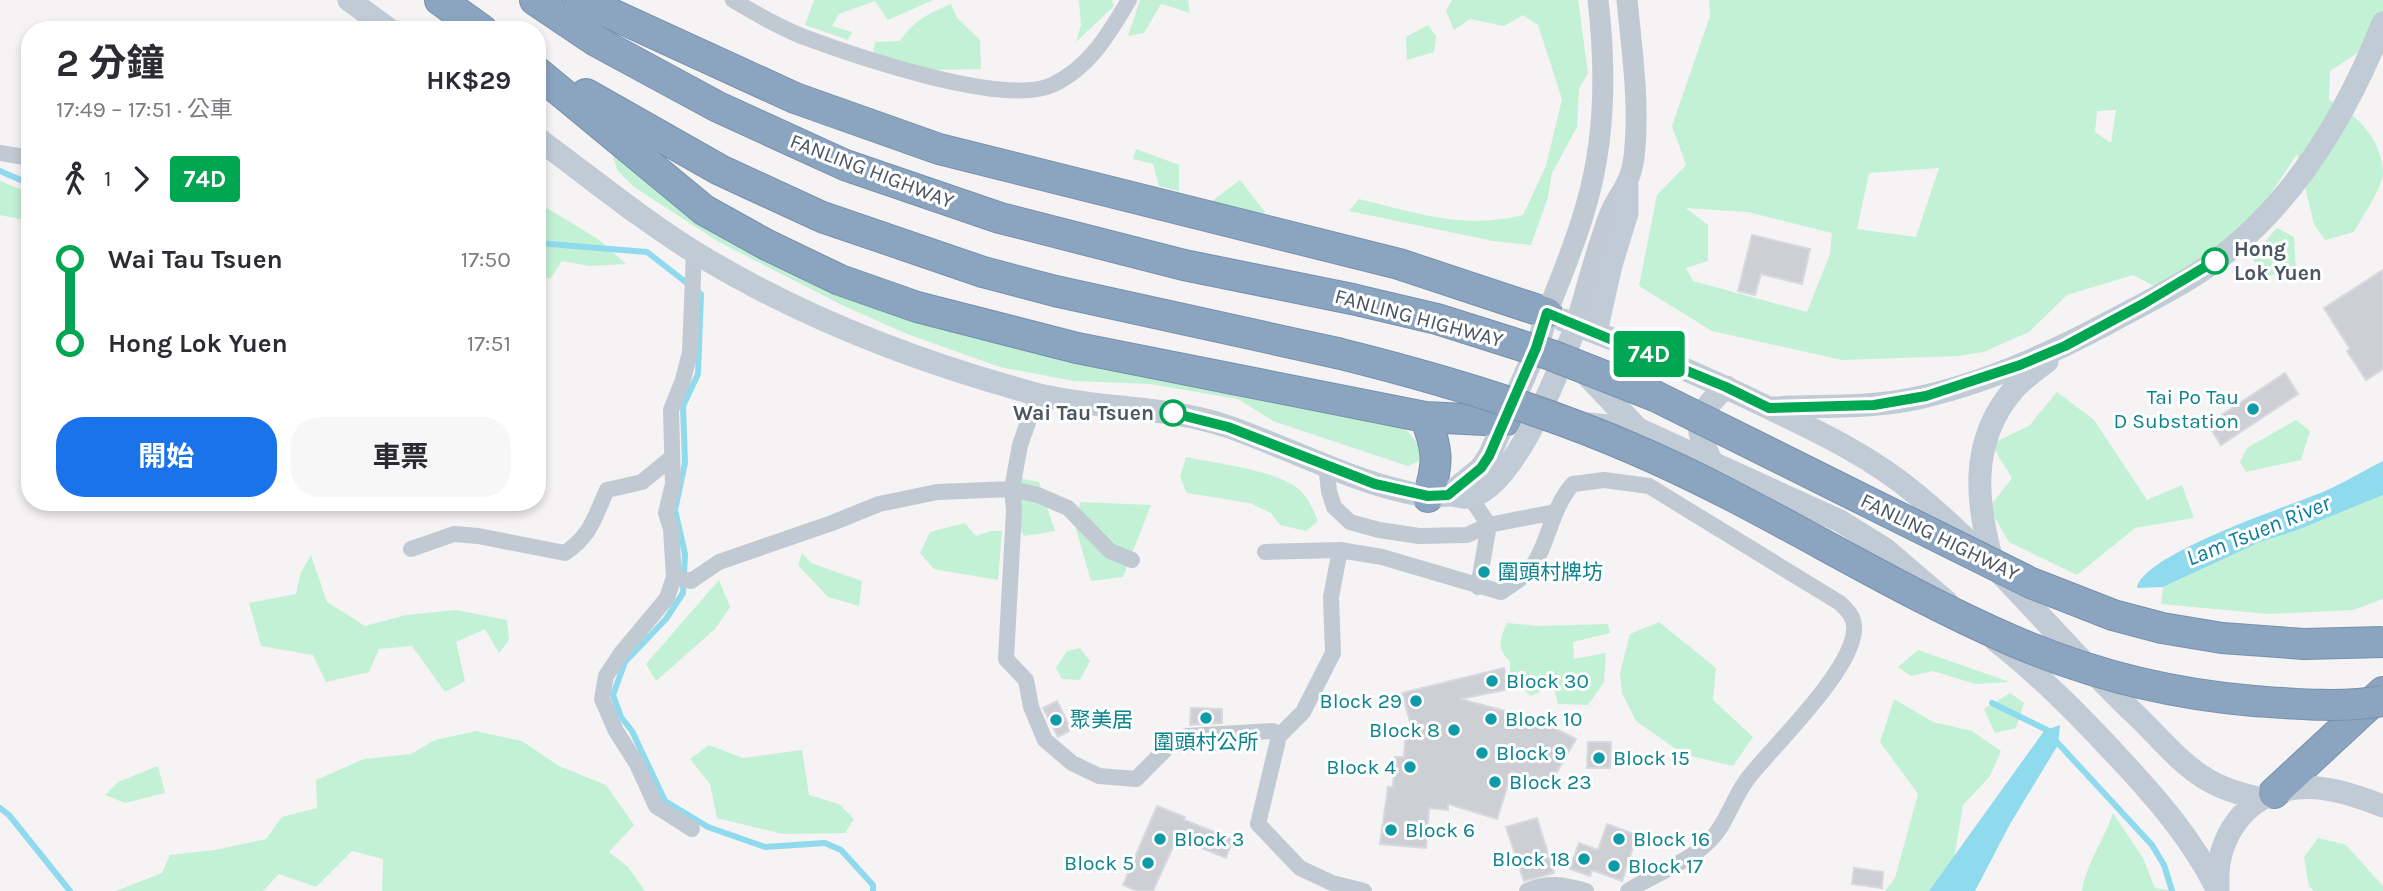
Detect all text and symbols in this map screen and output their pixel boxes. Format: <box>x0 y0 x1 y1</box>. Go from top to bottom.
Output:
text: 2 分鐘 <box>56 41 165 86</box>
text: HK$29 <box>426 65 511 96</box>
text: 17:49 – 17:51 · 公車 <box>56 96 233 123</box>
street label: FANLING HIGHWAY <box>787 129 958 213</box>
icon: walk <box>56 160 94 198</box>
icon: forward <box>122 160 160 198</box>
text: 1 <box>104 165 112 192</box>
text: 74D <box>184 165 226 193</box>
place label: Hong Lok Yuen <box>2234 237 2322 285</box>
text: Wai Tau Tsuen <box>108 244 283 275</box>
text: 17:50 <box>461 246 511 273</box>
marker: Hong Lok Yuen <box>2202 248 2228 274</box>
street label: FANLING HIGHWAY <box>1332 284 1506 352</box>
text: Hong Lok Yuen <box>108 328 288 359</box>
text: 17:51 <box>467 330 511 357</box>
line badge: 74D <box>1609 331 1689 377</box>
text: 74D <box>1628 340 1670 368</box>
place label: Tai Po Tau D Substation <box>2114 385 2239 433</box>
marker: Wai Tau Tsuen <box>1160 400 1186 426</box>
place label: Wai Tau Tsuen <box>1013 401 1154 425</box>
marker: Tai Po Tau D Substation <box>2245 401 2261 417</box>
button: 開始 <box>56 417 277 497</box>
button: 車票 <box>291 417 511 497</box>
street label: FANLING HIGHWAY <box>1857 488 2024 586</box>
water label: Lam Tsuen River <box>2182 489 2335 572</box>
place label: 圍頭村牌坊 <box>1498 560 1603 584</box>
marker: 圍頭村牌坊 <box>1476 564 1492 580</box>
place label: Block 30 <box>1506 669 1589 693</box>
marker: Block 30 <box>1484 673 1500 689</box>
place label: Block 29 <box>1320 689 1402 713</box>
marker: Block 29 <box>1408 693 1424 709</box>
place label: Block 10 <box>1505 707 1582 731</box>
place label: 聚美居 <box>1070 708 1133 732</box>
marker: 圍頭村公所 <box>1198 710 1214 726</box>
marker: Block 10 <box>1483 711 1499 727</box>
marker: 聚美居 <box>1048 712 1064 728</box>
place label: Block 8 <box>1369 718 1440 742</box>
marker: Block 8 <box>1446 722 1462 738</box>
place label: 圍頭村公所 <box>1154 730 1259 754</box>
place label: Block 9 <box>1496 741 1566 765</box>
marker: Block 9 <box>1474 745 1490 761</box>
place label: Block 15 <box>1613 746 1690 770</box>
marker: Block 15 <box>1591 750 1607 766</box>
place label: Block 4 <box>1326 755 1396 779</box>
marker: Block 4 <box>1402 759 1418 775</box>
place label: Block 23 <box>1509 770 1592 794</box>
marker: Block 23 <box>1487 774 1503 790</box>
place label: Block 6 <box>1405 818 1475 842</box>
marker: Block 6 <box>1383 822 1399 838</box>
place label: Block 3 <box>1174 827 1244 851</box>
place label: Block 16 <box>1633 827 1710 851</box>
marker: Block 3 <box>1152 831 1168 847</box>
marker: Block 16 <box>1611 831 1627 847</box>
place label: Block 18 <box>1492 847 1570 871</box>
place label: Block 5 <box>1064 851 1134 875</box>
marker: Block 18 <box>1576 851 1592 867</box>
place label: Block 17 <box>1628 854 1703 878</box>
marker: Block 5 <box>1140 855 1156 871</box>
marker: Block 17 <box>1606 858 1622 874</box>

